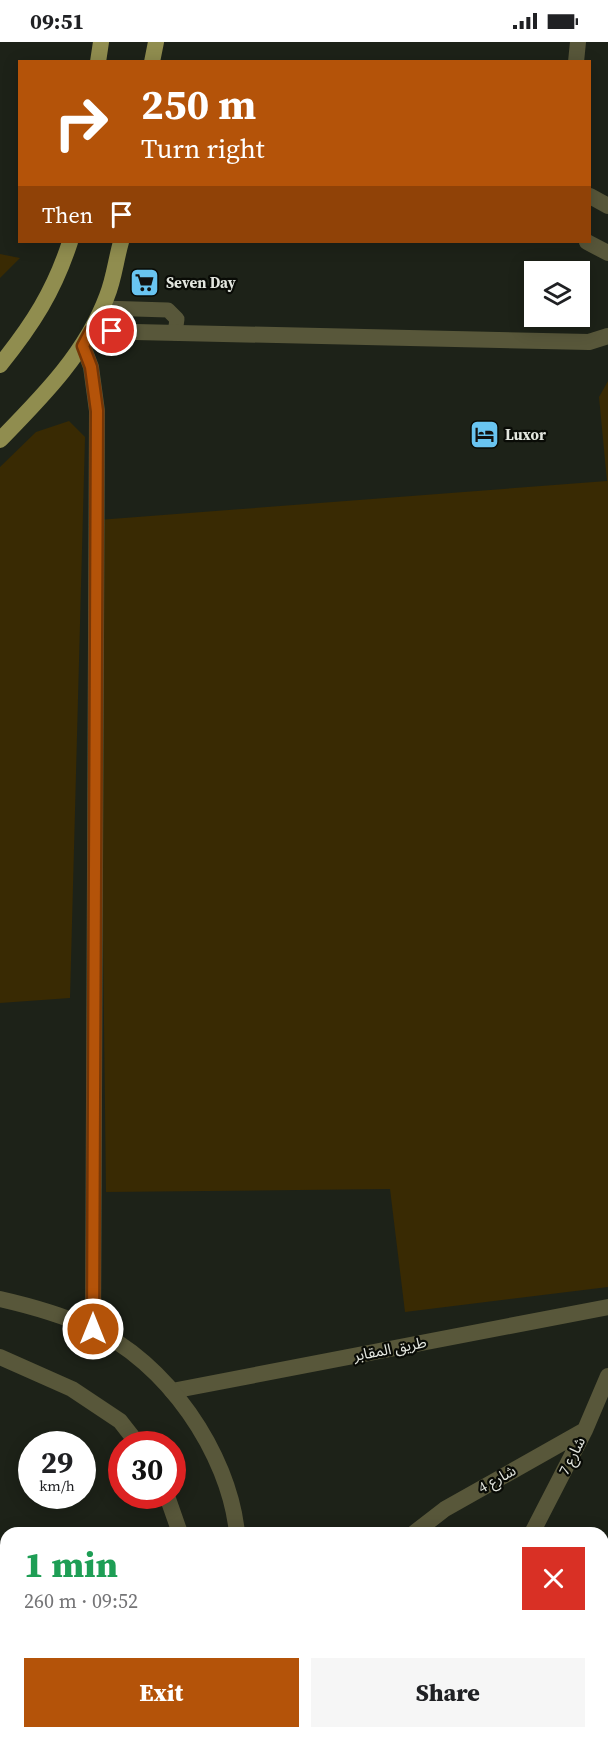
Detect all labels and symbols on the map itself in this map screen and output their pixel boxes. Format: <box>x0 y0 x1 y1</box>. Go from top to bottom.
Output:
supermarket icon: Seven Day <box>129 267 161 299</box>
place label: Seven Day <box>166 272 236 293</box>
pin <box>86 305 137 356</box>
hotel icon: Luxor <box>468 419 500 451</box>
place label: Luxor <box>505 424 546 445</box>
position arrow <box>61 1297 125 1361</box>
street label: طريق المقابر <box>351 1331 428 1366</box>
speed limit sign: 30 <box>108 1431 186 1509</box>
street label: شارع 7 <box>553 1433 592 1479</box>
street label: شارع 4 <box>474 1460 521 1499</box>

